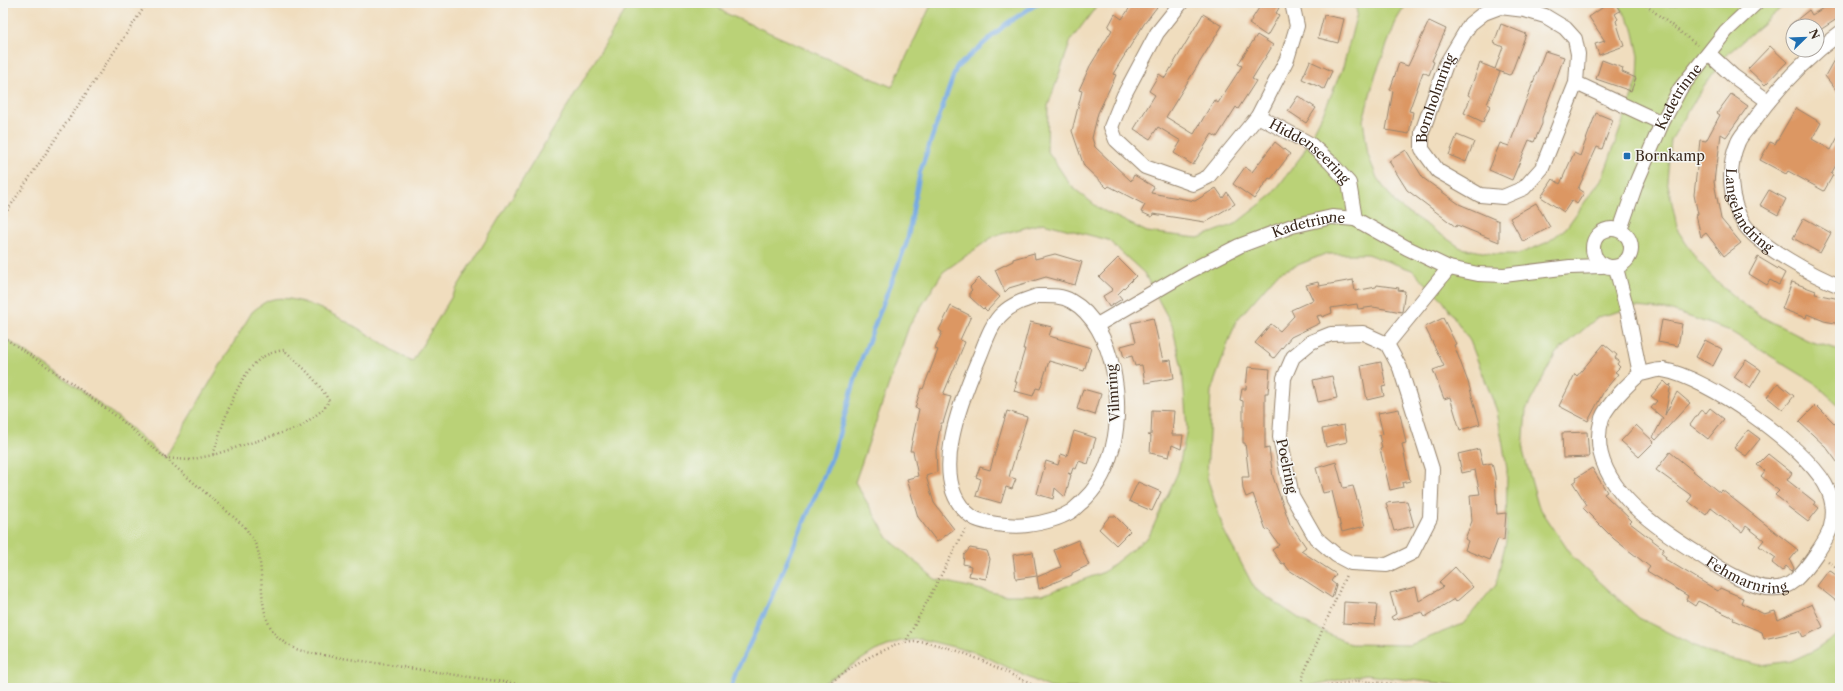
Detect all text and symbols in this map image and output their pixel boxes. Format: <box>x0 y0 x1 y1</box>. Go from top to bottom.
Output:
north arrow <box>1785 18 1825 58</box>
text: N <box>1806 27 1823 42</box>
street label: Bornholmring <box>1413 50 1460 143</box>
street label: Kadetrinne <box>1651 60 1706 133</box>
street label: Hiddenseering <box>1266 115 1355 188</box>
place label: Bornkamp <box>1635 147 1705 165</box>
marker: Bornkamp <box>1622 151 1632 161</box>
street label: Langelandring <box>1722 168 1777 257</box>
street label: Kadetrinne <box>1269 208 1346 242</box>
street label: Vilmring <box>1102 363 1124 423</box>
street label: Poelring <box>1272 437 1302 496</box>
street label: Fehmarnring <box>1702 553 1791 597</box>

